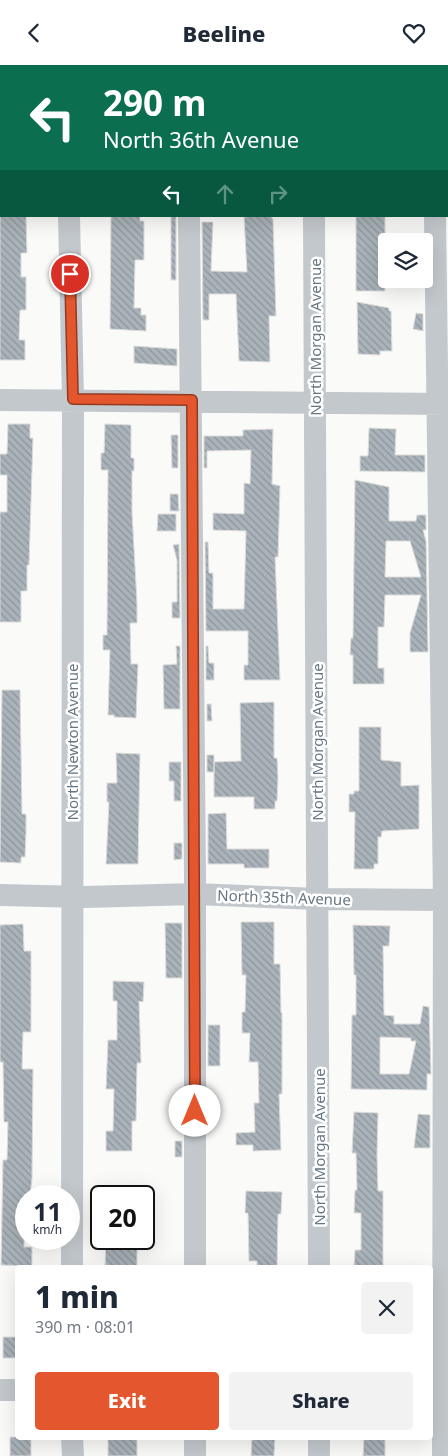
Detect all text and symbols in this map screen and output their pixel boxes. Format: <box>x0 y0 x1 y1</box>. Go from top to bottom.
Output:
text: Beeline <box>183 18 265 48</box>
icon: back <box>20 19 48 47</box>
icon: heart <box>400 19 428 47</box>
text: 290 m <box>103 79 206 126</box>
icon: left <box>20 85 85 150</box>
text: North 36th Avenue <box>103 124 299 154</box>
icon: left <box>158 180 186 208</box>
icon: ahead <box>211 180 239 208</box>
icon: right <box>264 180 292 208</box>
map controls <box>378 233 433 288</box>
button: layers <box>378 233 433 288</box>
pin <box>49 253 91 295</box>
street label: North Morgan Avenue <box>305 258 325 416</box>
icon: arrive <box>56 260 84 288</box>
street label: North Morgan Avenue <box>307 663 327 821</box>
street label: North Newton Avenue <box>62 664 82 820</box>
street label: North 35th Avenue <box>217 885 351 909</box>
street label: North Morgan Avenue <box>309 1068 329 1226</box>
position arrow <box>168 1084 220 1136</box>
speed limit sign: 20 <box>90 1185 155 1250</box>
text: 11 <box>33 1194 62 1228</box>
text: km/h <box>33 1221 62 1238</box>
text: 1 min <box>35 1276 119 1317</box>
button: close <box>361 1282 413 1334</box>
text: 390 m · 08:01 <box>35 1316 135 1338</box>
button: Exit <box>35 1372 219 1430</box>
button: Share <box>229 1372 413 1430</box>

